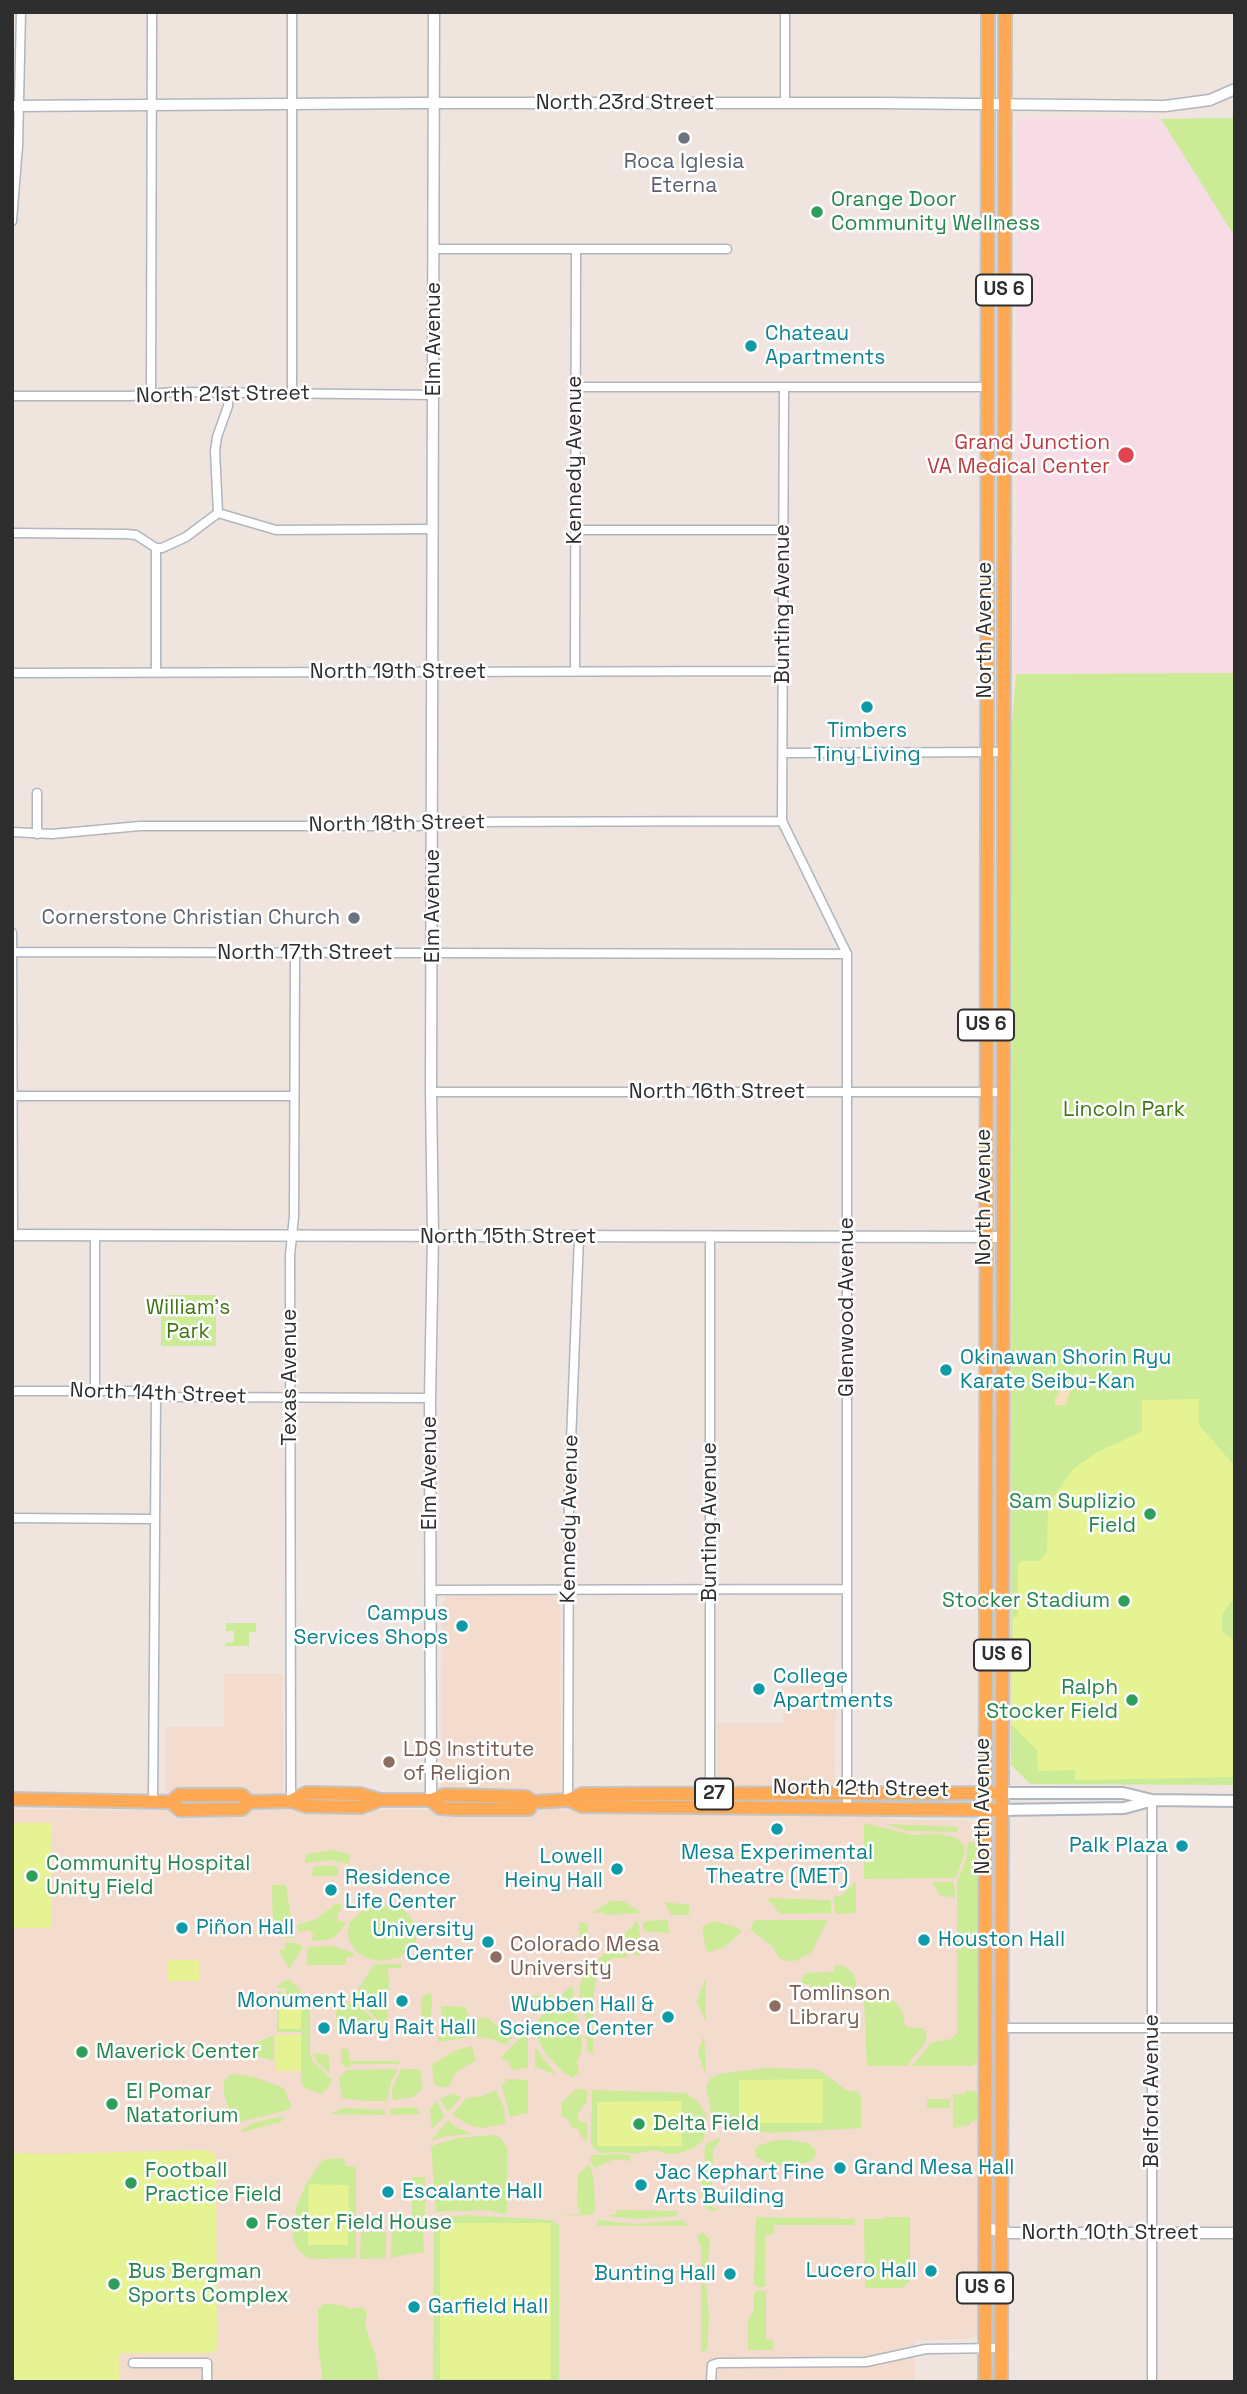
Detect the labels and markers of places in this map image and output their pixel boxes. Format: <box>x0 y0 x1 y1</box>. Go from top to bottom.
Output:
marker: Roca Iglesia Eterna <box>676 130 692 146</box>
place label: Roca Iglesia Eterna <box>624 149 744 199</box>
place label: Orange Door Community Wellness <box>831 187 1040 237</box>
marker: Orange Door Community Wellness <box>809 204 825 220</box>
place label: Chateau Apartments <box>765 321 885 371</box>
marker: Chateau Apartments <box>743 338 759 354</box>
place label: Grand Junction VA Medical Center <box>927 430 1110 480</box>
marker: Grand Junction VA Medical Center <box>1116 445 1136 465</box>
marker: Timbers Tiny Living <box>859 699 875 715</box>
place label: Timbers Tiny Living <box>813 718 921 768</box>
place label: Cornerstone Christian Church <box>41 905 340 931</box>
marker: Cornerstone Christian Church <box>346 910 362 926</box>
place label: Okinawan Shorin Ryu Karate Seibu-Kan <box>960 1345 1171 1395</box>
marker: Okinawan Shorin Ryu Karate Seibu-Kan <box>938 1362 954 1378</box>
place label: Sam Suplizio Field <box>1009 1489 1136 1539</box>
marker: Sam Suplizio Field <box>1142 1506 1158 1522</box>
place label: Stocker Stadium <box>942 1588 1110 1614</box>
marker: Stocker Stadium <box>1116 1593 1132 1609</box>
place label: Campus Services Shops <box>294 1601 448 1651</box>
marker: Campus Services Shops <box>454 1618 470 1634</box>
place label: College Apartments <box>773 1664 893 1714</box>
place label: Ralph Stocker Field <box>986 1675 1118 1725</box>
marker: College Apartments <box>751 1681 767 1697</box>
marker: Ralph Stocker Field <box>1124 1692 1140 1708</box>
place label: LDS Institute of Religion <box>403 1737 535 1787</box>
marker: LDS Institute of Religion <box>381 1754 397 1770</box>
marker: Mesa Experimental Theatre (MET) <box>769 1821 785 1837</box>
place label: Palk Plaza <box>1069 1833 1168 1859</box>
marker: Palk Plaza <box>1174 1838 1190 1854</box>
place label: Mesa Experimental Theatre (MET) <box>681 1840 873 1890</box>
place label: Lowell Heiny Hall <box>505 1844 603 1894</box>
place label: Community Hospital Unity Field <box>46 1851 251 1901</box>
marker: Lowell Heiny Hall <box>609 1861 625 1877</box>
place label: Residence Life Center <box>345 1865 456 1915</box>
marker: Community Hospital Unity Field <box>24 1868 40 1884</box>
marker: Residence Life Center <box>323 1882 339 1898</box>
place label: Piñon Hall <box>196 1915 294 1941</box>
place label: University Center <box>372 1917 474 1967</box>
marker: Piñon Hall <box>174 1920 190 1936</box>
place label: Houston Hall <box>938 1927 1065 1953</box>
place label: Colorado Mesa University <box>510 1932 659 1982</box>
marker: Houston Hall <box>916 1932 932 1948</box>
marker: University Center <box>480 1934 496 1950</box>
marker: Colorado Mesa University <box>488 1949 504 1965</box>
place label: Tomlinson Library <box>789 1981 890 2031</box>
place label: Monument Hall <box>237 1988 388 2014</box>
place label: Wubben Hall & Science Center <box>500 1992 654 2042</box>
marker: Monument Hall <box>394 1993 410 2009</box>
marker: Tomlinson Library <box>767 1998 783 2014</box>
marker: Wubben Hall & Science Center <box>660 2009 676 2025</box>
place label: Mary Rait Hall <box>338 2015 476 2041</box>
marker: Mary Rait Hall <box>316 2020 332 2036</box>
place label: Maverick Center <box>96 2039 259 2065</box>
marker: Maverick Center <box>74 2044 90 2060</box>
place label: El Pomar Natatorium <box>126 2079 239 2129</box>
marker: El Pomar Natatorium <box>104 2096 120 2112</box>
place label: Delta Field <box>653 2111 759 2137</box>
marker: Delta Field <box>631 2116 647 2132</box>
place label: Grand Mesa Hall <box>854 2155 1014 2181</box>
place label: Football Practice Field <box>145 2158 282 2208</box>
place label: Jac Kephart Fine Arts Building <box>655 2160 825 2210</box>
marker: Grand Mesa Hall <box>832 2160 848 2176</box>
marker: Football Practice Field <box>123 2175 139 2191</box>
marker: Jac Kephart Fine Arts Building <box>633 2177 649 2193</box>
place label: Escalante Hall <box>402 2179 543 2205</box>
marker: Escalante Hall <box>380 2184 396 2200</box>
place label: Foster Field House <box>266 2210 452 2236</box>
marker: Foster Field House <box>244 2215 260 2231</box>
place label: Lucero Hall <box>806 2258 917 2284</box>
place label: Bus Bergman Sports Complex <box>128 2259 289 2309</box>
place label: Bunting Hall <box>594 2261 716 2287</box>
marker: Lucero Hall <box>923 2263 939 2279</box>
marker: Bunting Hall <box>722 2266 738 2282</box>
marker: Bus Bergman Sports Complex <box>106 2276 122 2292</box>
place label: Garfield Hall <box>428 2294 548 2320</box>
marker: Garfield Hall <box>406 2299 422 2315</box>

